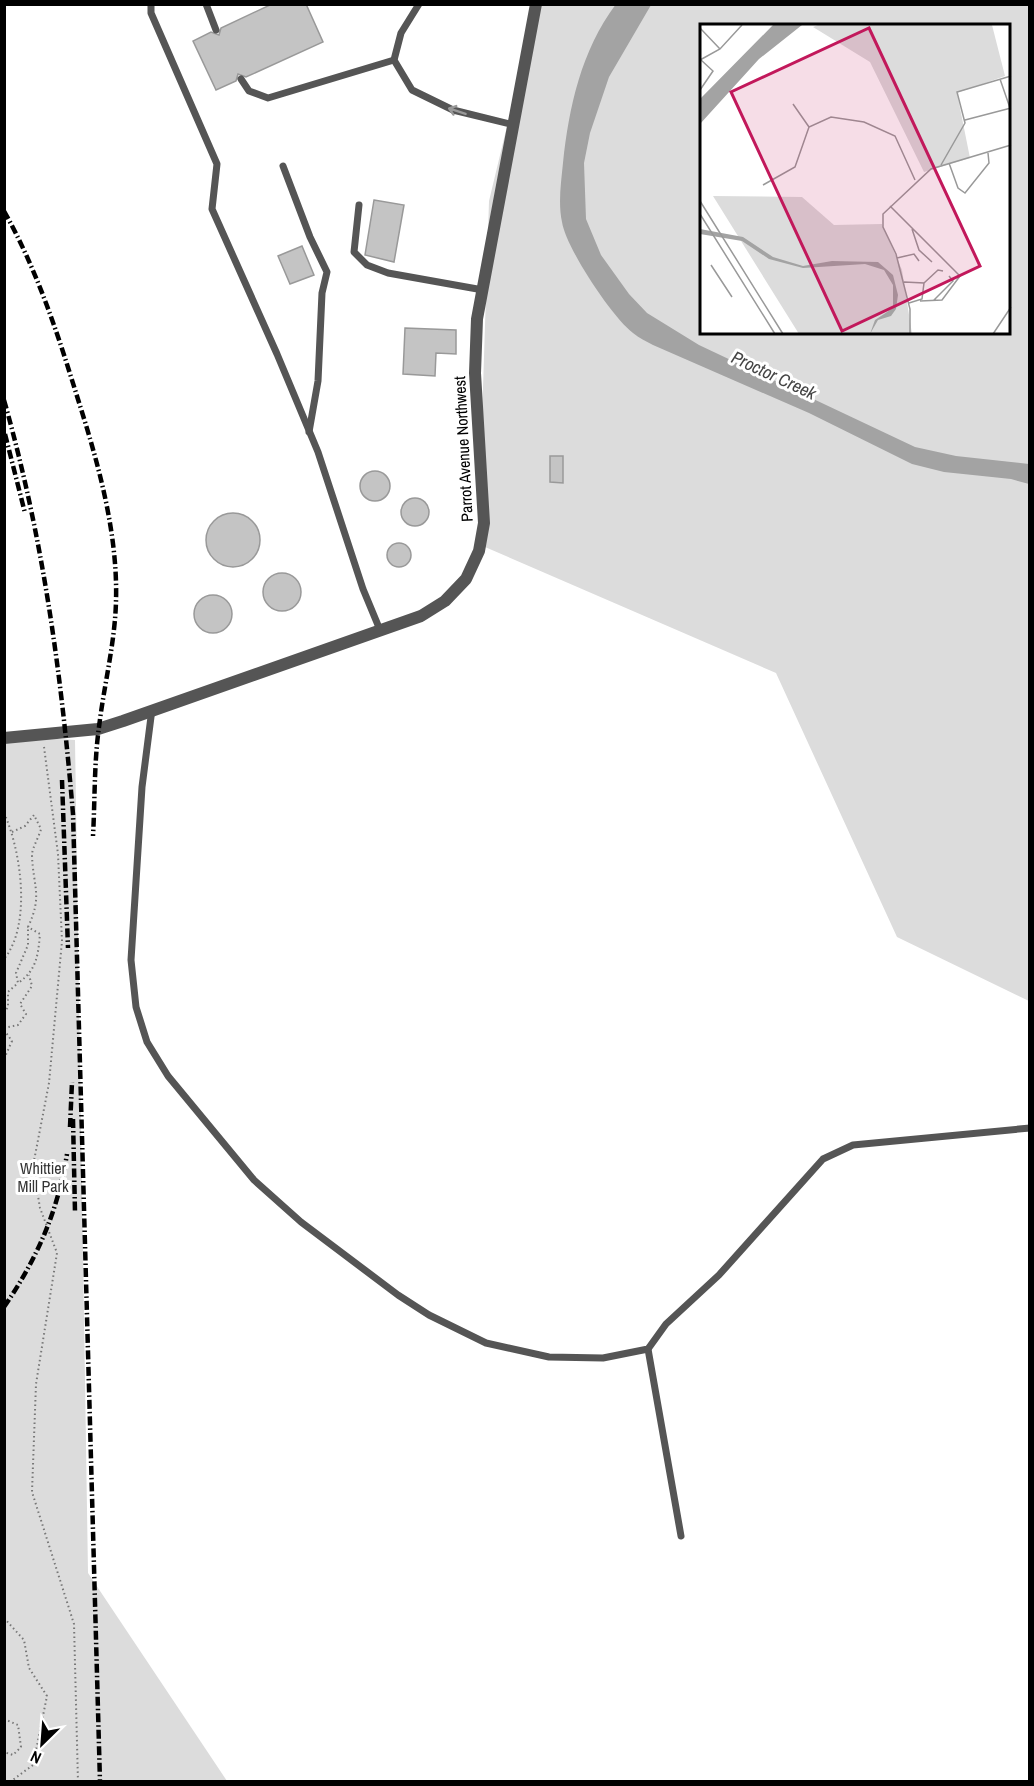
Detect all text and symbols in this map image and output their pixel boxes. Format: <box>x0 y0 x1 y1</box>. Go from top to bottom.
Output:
inset map <box>700 24 1010 334</box>
one-way arrow <box>448 105 467 116</box>
water label: Proctor Creek <box>727 344 821 406</box>
street label: Parrot Avenue Northwest <box>448 375 478 522</box>
park label: Whittier Mill Park <box>17 1157 69 1197</box>
north arrow <box>12 1714 72 1774</box>
text: N <box>27 1746 45 1770</box>

